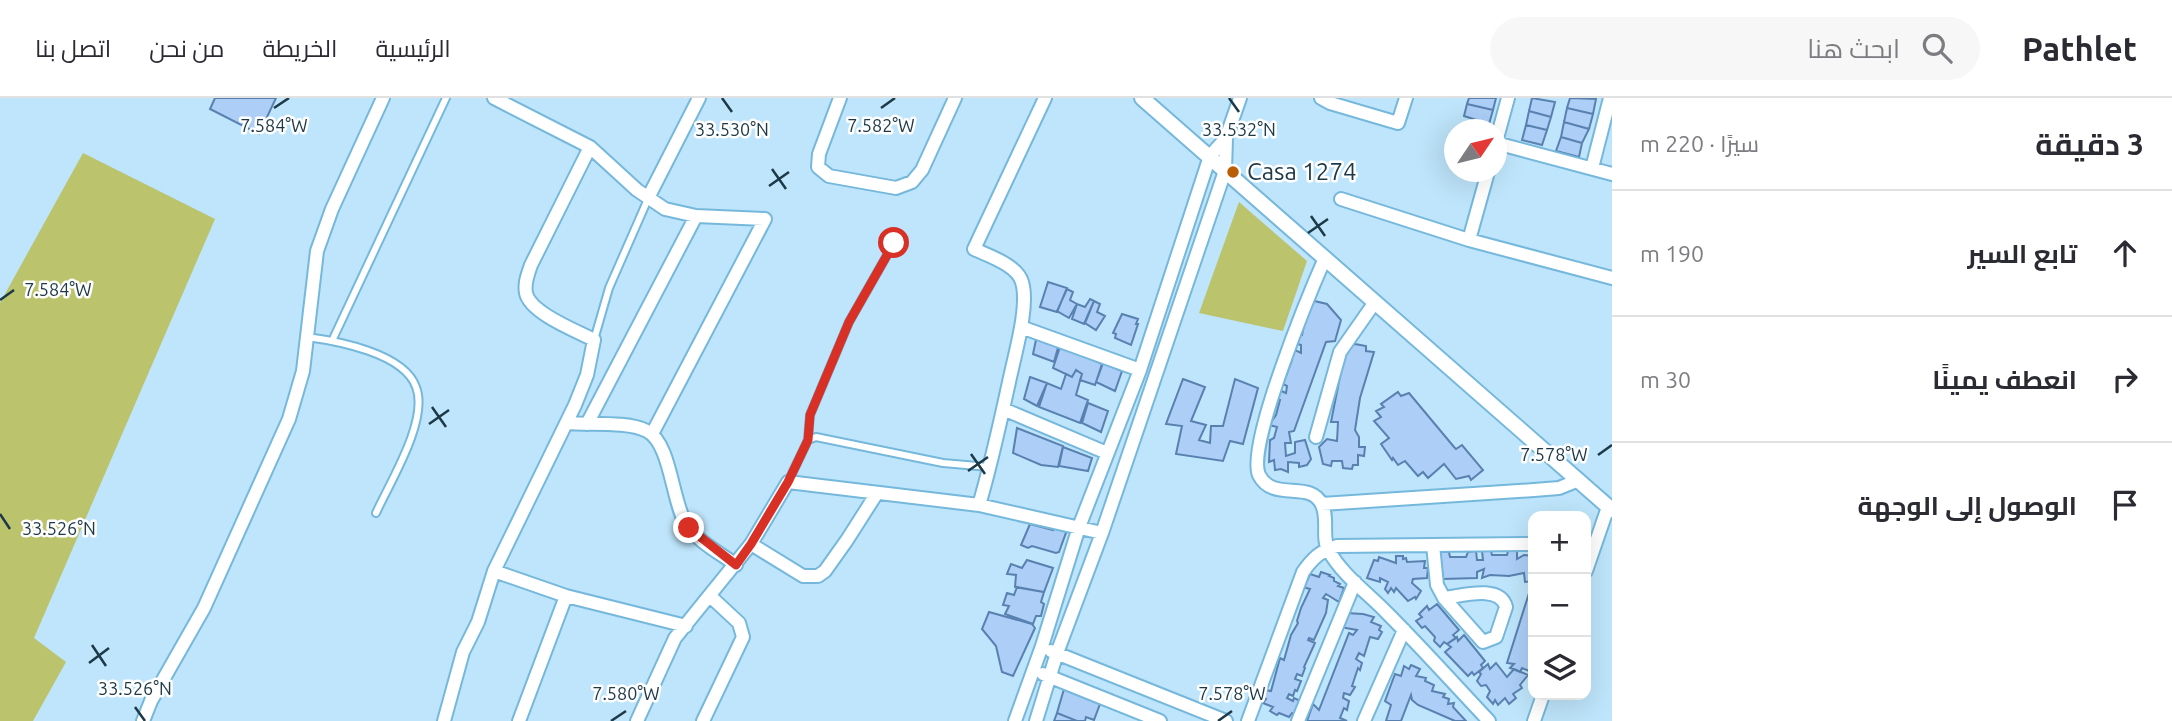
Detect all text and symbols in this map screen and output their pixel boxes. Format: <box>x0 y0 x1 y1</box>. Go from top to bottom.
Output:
search box <box>1490 17 1980 80</box>
icon: search <box>1918 29 1956 67</box>
text: Pathlet <box>2022 30 2137 67</box>
text: ابحث هنا <box>1807 34 1900 63</box>
text: اتصل بنا <box>35 35 111 62</box>
text: من نحن <box>149 35 225 62</box>
text: الخريطة <box>263 35 337 62</box>
text: الرئيسية <box>375 35 451 62</box>
text: 7.584°W <box>240 115 308 135</box>
text: 7.582°W <box>847 115 915 135</box>
text: 33.530°N <box>695 119 769 139</box>
text: 33.532°N <box>1202 119 1276 139</box>
north arrow <box>1444 119 1507 182</box>
text: 3 دقيقة <box>2035 127 2144 161</box>
text: سيرًا · 220 m <box>1640 131 1759 156</box>
place label: Casa 1274 <box>1247 158 1356 185</box>
marker: Casa 1274 <box>1225 164 1241 180</box>
route start <box>878 227 909 258</box>
icon: ahead <box>2106 234 2144 272</box>
text: تابع السير <box>1967 239 2077 268</box>
text: 190 m <box>1640 241 1704 266</box>
text: 7.584°W <box>24 279 92 299</box>
icon: right <box>2106 360 2144 398</box>
text: انعطف يمينًا <box>1932 365 2077 394</box>
text: 30 m <box>1640 367 1691 392</box>
text: 7.578°W <box>1520 444 1588 464</box>
icon: arrive <box>2106 486 2144 524</box>
text: الوصول إلى الوجهة <box>1858 491 2077 520</box>
map controls <box>1528 511 1591 700</box>
button: + <box>1528 511 1591 574</box>
route end <box>673 512 704 543</box>
text: 33.526°N <box>22 518 96 538</box>
button: − <box>1528 574 1591 637</box>
button: layers <box>1528 637 1591 700</box>
text: 33.526°N <box>98 678 172 698</box>
text: 7.580°W <box>592 683 660 703</box>
text: 7.578°W <box>1198 683 1266 703</box>

